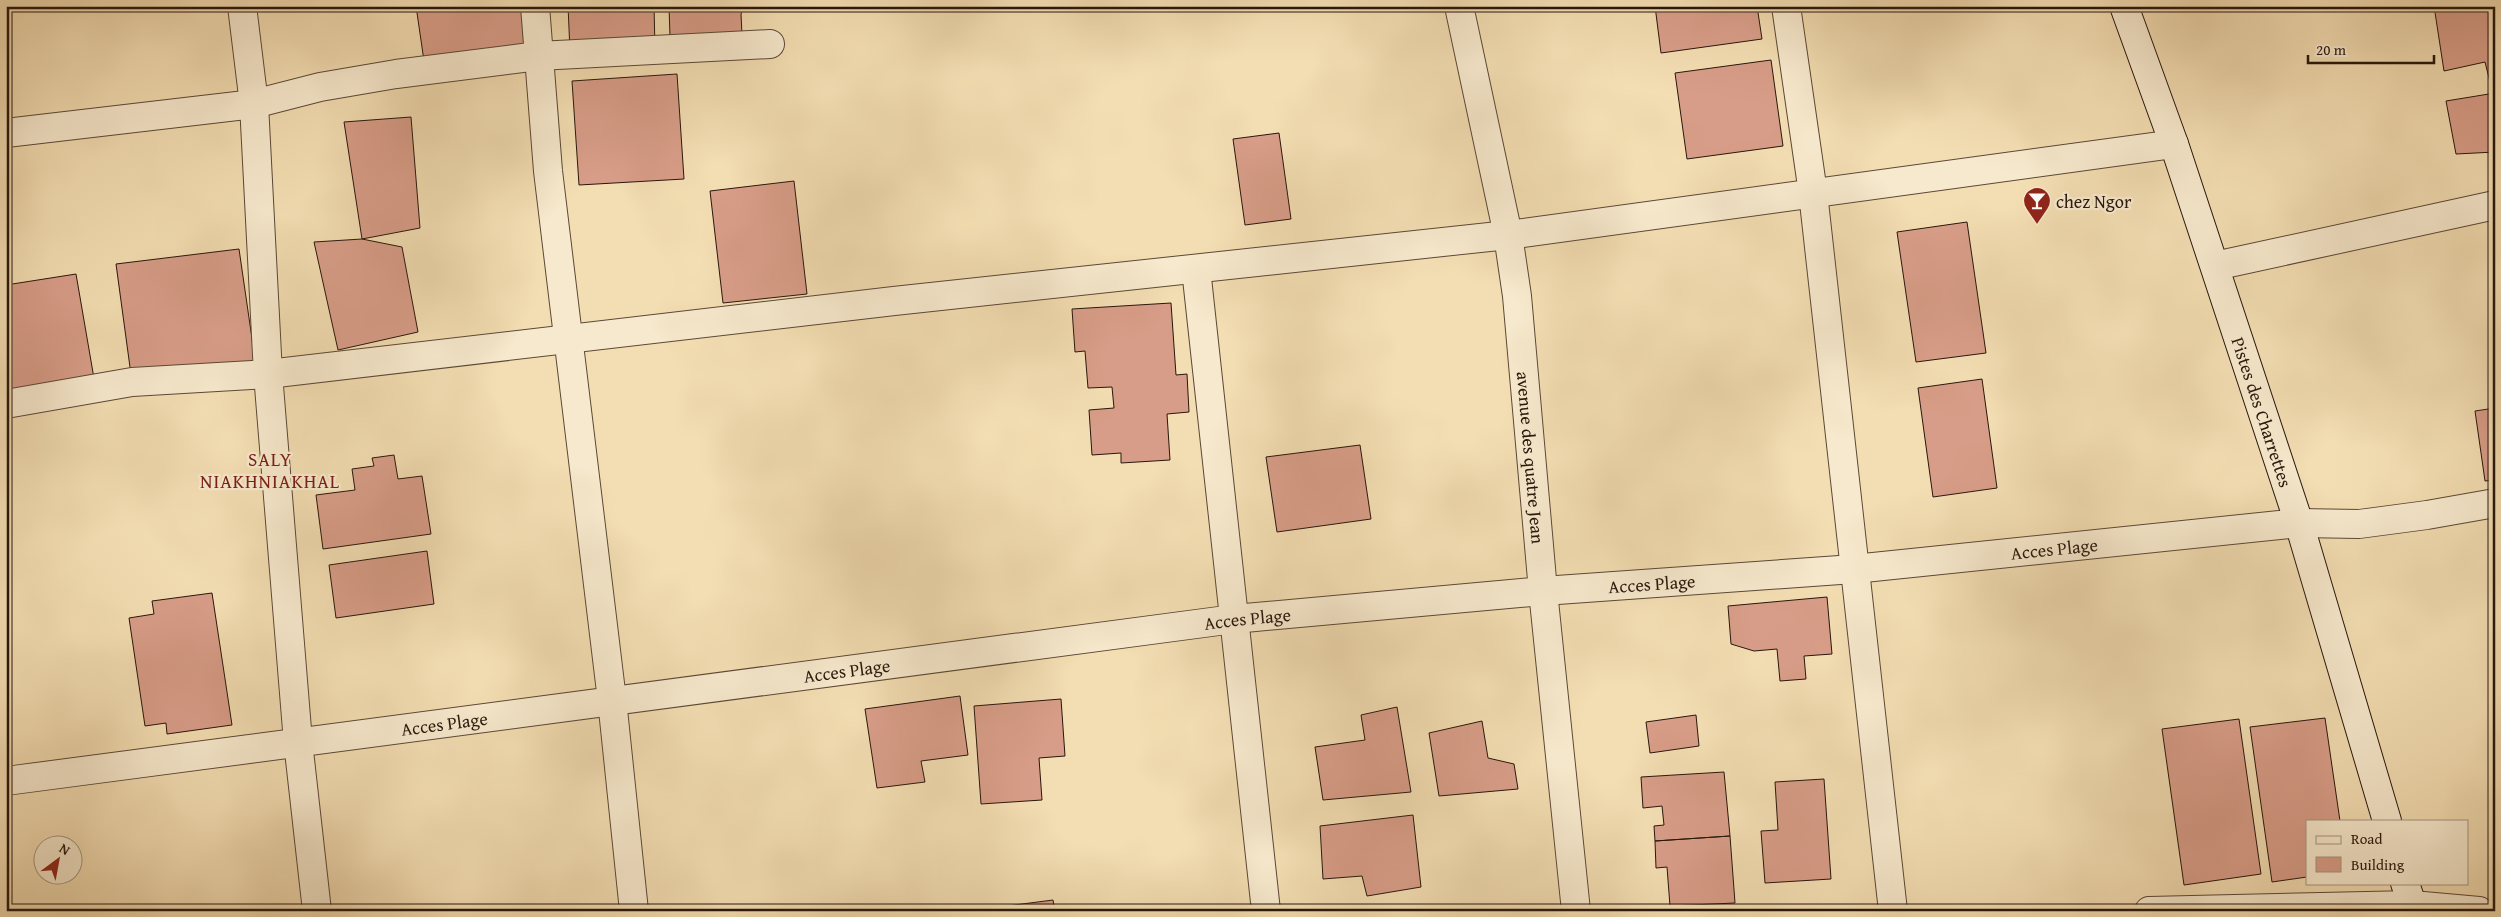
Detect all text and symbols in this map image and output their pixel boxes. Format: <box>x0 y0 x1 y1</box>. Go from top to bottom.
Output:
scale bar <box>2308 32 2435 64</box>
text: 20 m <box>2316 39 2347 60</box>
bar icon: chez Ngor <box>2022 186 2052 225</box>
place label: chez Ngor <box>2056 188 2132 215</box>
street label: Pistes des Charrettes <box>2225 333 2300 491</box>
street label: avenue des quatre Jean <box>1510 370 1552 545</box>
district label: SALY NIAKHNIAKHAL <box>200 445 340 495</box>
street label: Acces Plage <box>2010 530 2099 566</box>
street label: Acces Plage <box>1607 567 1696 600</box>
street label: Acces Plage <box>1202 600 1292 636</box>
street label: Acces Plage <box>802 651 892 689</box>
street label: Acces Plage <box>399 704 489 742</box>
legend <box>2306 820 2468 884</box>
text: Road <box>2351 828 2382 849</box>
north arrow <box>32 834 82 884</box>
text: N <box>56 838 75 860</box>
text: Building <box>2351 854 2405 875</box>

